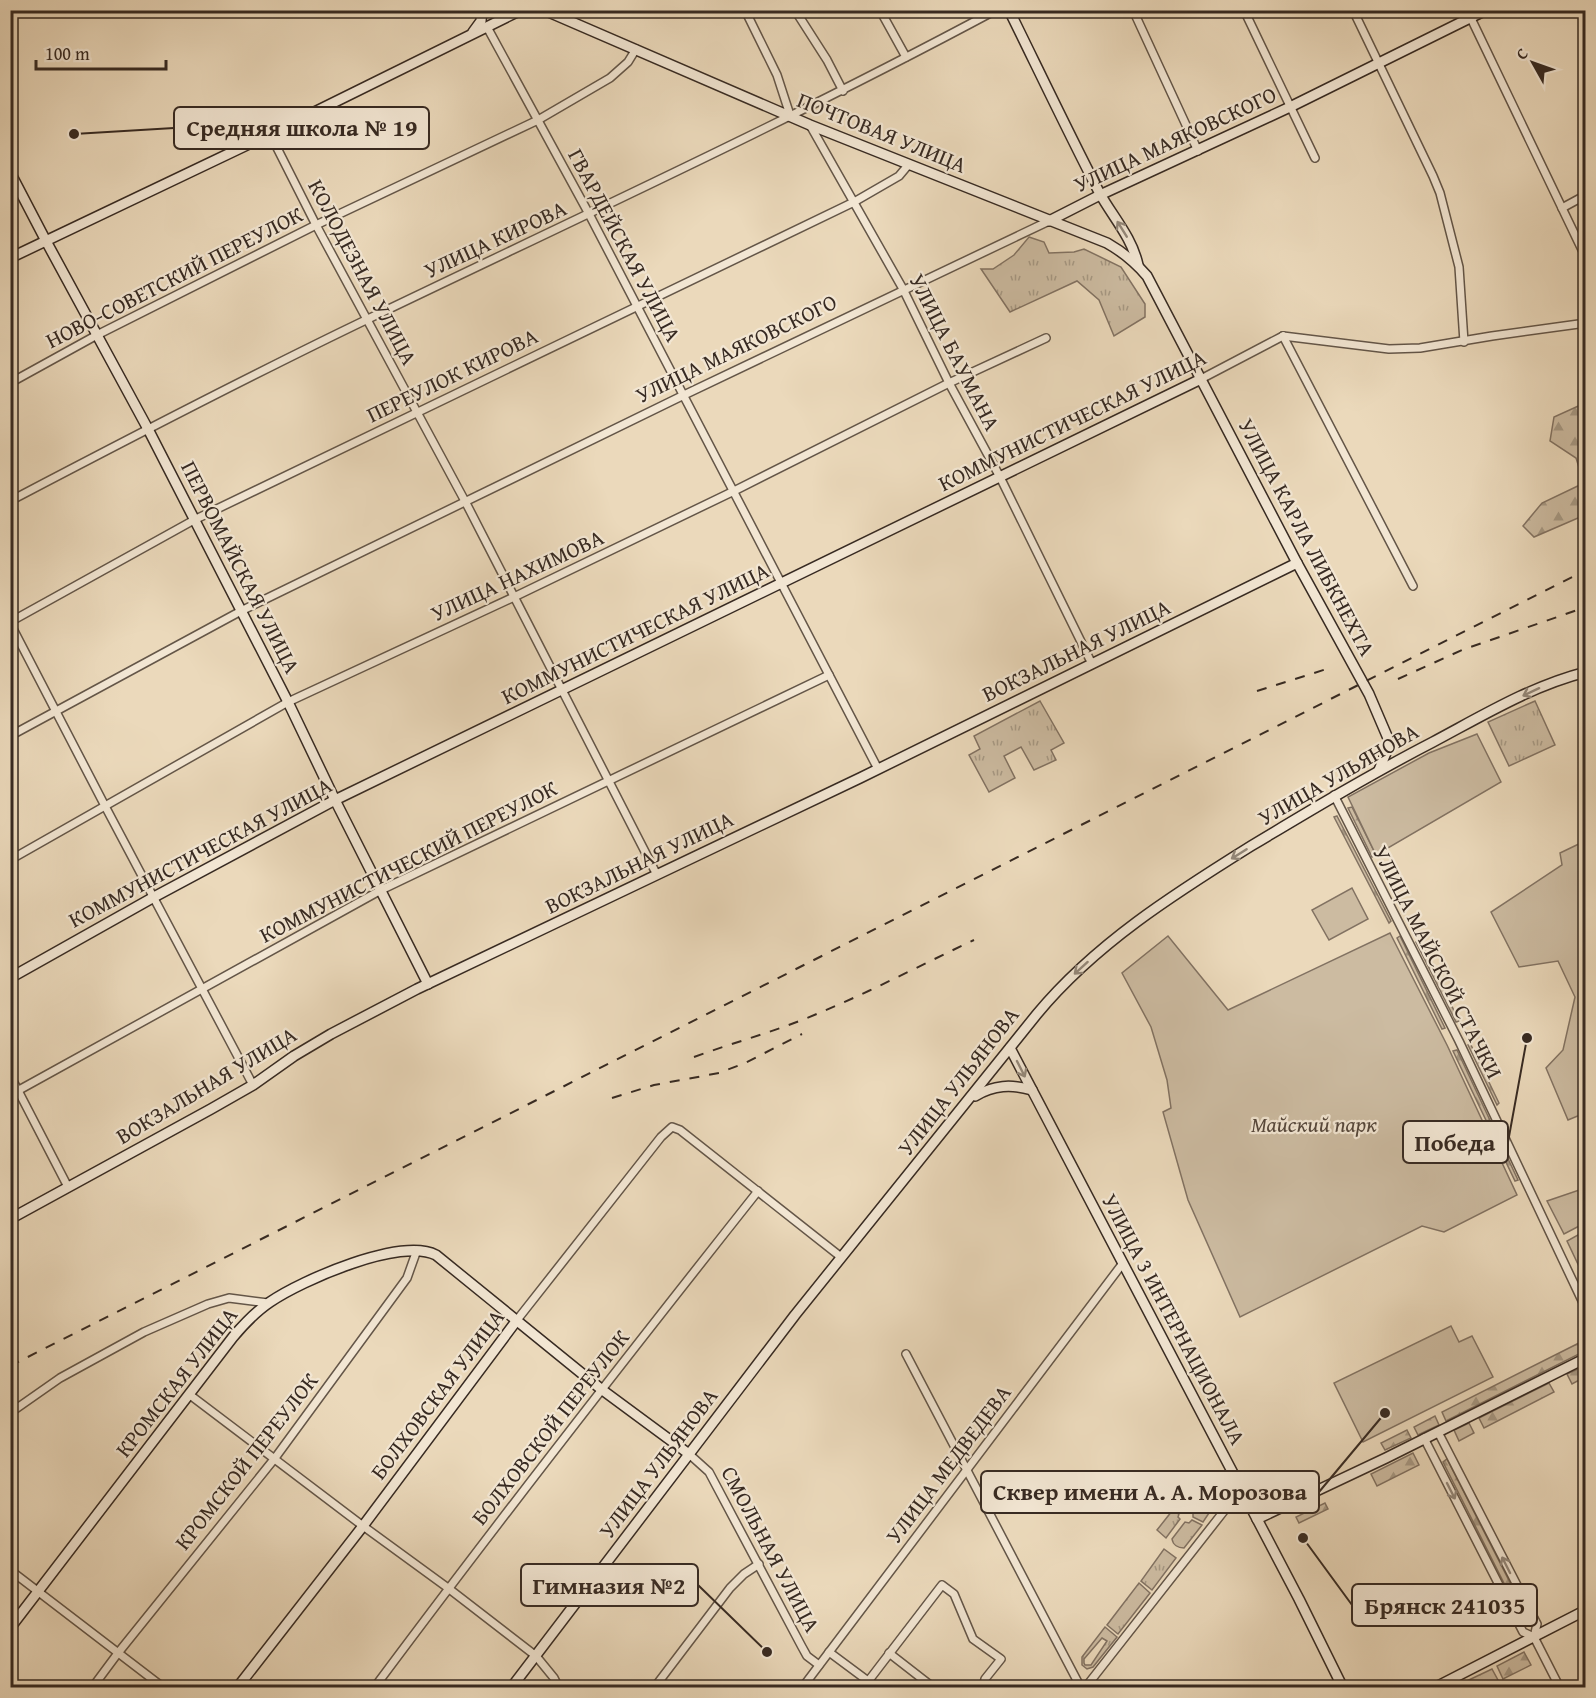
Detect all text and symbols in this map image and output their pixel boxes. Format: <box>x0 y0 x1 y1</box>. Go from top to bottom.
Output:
scale bar <box>36 33 166 71</box>
north arrow <box>1503 33 1563 93</box>
text: 100 m <box>45 40 90 67</box>
text: С <box>1509 42 1534 65</box>
street label: УЛИЦА МАЯКОВСКОГО <box>1068 78 1282 200</box>
street label: ПОЧТОВАЯ УЛИЦА <box>793 83 972 181</box>
callout: Средняя школа № 19 <box>174 107 429 149</box>
text: Средняя школа № 19 <box>187 110 417 145</box>
street label: ГВАРДЕЙСКАЯ УЛИЦА <box>560 143 690 348</box>
street label: КОЛОДЕЗНАЯ УЛИЦА <box>300 173 426 371</box>
street label: УЛИЦА КИРОВА <box>418 192 572 286</box>
street label: НОВО-СОВЕТСКИЙ ПЕРЕУЛОК <box>40 198 309 356</box>
one-way arrow <box>1115 221 1127 238</box>
street label: УЛИЦА БАУМАНА <box>902 268 1009 437</box>
street label: УЛИЦА МАЯКОВСКОГО <box>630 285 842 411</box>
street label: ПЕРЕУЛОК КИРОВА <box>361 319 543 430</box>
street label: КОММУНИСТИЧЕСКАЯ УЛИЦА <box>933 341 1212 499</box>
street label: УЛИЦА КАРЛА ЛИБКНЕХТА <box>1231 412 1384 662</box>
street label: ПЕРВОМАЙСКАЯ УЛИЦА <box>173 455 309 679</box>
street label: УЛИЦА НАХИМОВА <box>425 521 609 629</box>
street label: КОММУНИСТИЧЕСКАЯ УЛИЦА <box>496 554 775 712</box>
street label: ВОКЗАЛЬНАЯ УЛИЦА <box>977 590 1176 709</box>
one-way arrow <box>1522 687 1540 698</box>
street label: УЛИЦА УЛЬЯНОВА <box>1252 715 1425 833</box>
street label: КОММУНИСТИЧЕСКАЯ УЛИЦА <box>63 768 338 935</box>
street label: КОММУНИСТИЧЕСКИЙ ПЕРЕУЛОК <box>254 772 563 950</box>
street label: ВОКЗАЛЬНАЯ УЛИЦА <box>540 802 739 921</box>
street label: УЛИЦА МАЙСКОЙ СТАЧКИ <box>1365 840 1511 1084</box>
one-way arrow <box>1230 848 1247 861</box>
one-way arrow <box>1074 961 1089 975</box>
street label: УЛИЦА УЛЬЯНОВА <box>890 999 1027 1162</box>
street label: ВОКЗАЛЬНАЯ УЛИЦА <box>110 1018 303 1152</box>
one-way arrow <box>1015 1060 1027 1077</box>
park label: Майский парк <box>1251 1108 1377 1140</box>
callout: Победа <box>1403 1121 1508 1163</box>
text: Победа <box>1415 1125 1496 1160</box>
street label: УЛИЦА 3 ИНТЕРНАЦИОНАЛА <box>1094 1188 1254 1451</box>
street label: КРОМСКАЯ УЛИЦА <box>107 1300 245 1464</box>
street label: БОЛХОВСКАЯ УЛИЦА <box>362 1302 512 1486</box>
street label: БОЛХОВСКОЙ ПЕРЕУЛОК <box>463 1322 637 1532</box>
street label: КРОМСКОЙ ПЕРЕУЛОК <box>167 1365 326 1556</box>
street label: УЛИЦА МЕДВЕДЕВА <box>878 1377 1019 1550</box>
street label: УЛИЦА УЛЬЯНОВА <box>591 1381 726 1545</box>
street label: СМОЛЬНАЯ УЛИЦА <box>714 1460 829 1638</box>
callout: Сквер имени А. А. Морозова <box>981 1471 1319 1513</box>
text: Сквер имени А. А. Морозова <box>993 1474 1308 1509</box>
one-way arrow <box>1445 1481 1457 1499</box>
one-way arrow <box>1500 1556 1512 1574</box>
callout: Гимназия №2 <box>521 1564 698 1606</box>
text: Гимназия №2 <box>532 1568 686 1603</box>
callout: Брянск 241035 <box>1352 1584 1537 1626</box>
text: Брянск 241035 <box>1365 1588 1525 1623</box>

